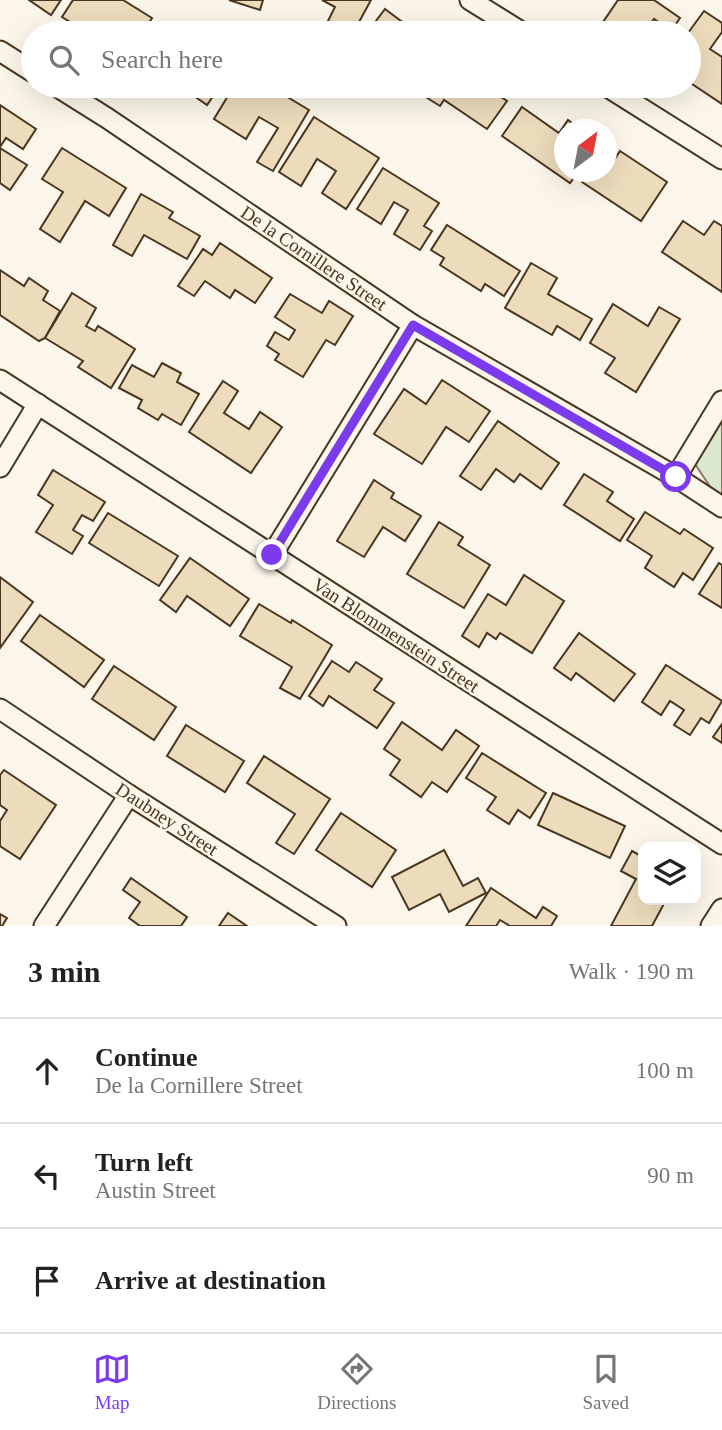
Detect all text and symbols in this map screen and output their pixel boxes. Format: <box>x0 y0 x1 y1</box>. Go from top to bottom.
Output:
search box <box>21 21 701 98</box>
icon: search <box>45 41 83 79</box>
text: Search here <box>101 45 223 74</box>
north arrow <box>554 119 617 182</box>
street label: De la Cornillere Street <box>237 201 392 315</box>
route start <box>660 461 691 492</box>
route end <box>256 539 287 570</box>
street label: Van Blommenstein Street <box>309 573 484 697</box>
street label: Daubney Street <box>112 778 223 860</box>
map controls <box>638 842 701 905</box>
button: layers <box>638 842 701 905</box>
text: 3 min <box>28 955 101 988</box>
text: Walk · 190 m <box>569 959 694 984</box>
text: Continue <box>95 1043 198 1072</box>
icon: ahead <box>28 1052 66 1090</box>
text: 100 m <box>636 1058 694 1083</box>
text: De la Cornillere Street <box>95 1073 303 1098</box>
text: Turn left <box>95 1148 193 1177</box>
icon: left <box>28 1157 66 1195</box>
text: 90 m <box>647 1163 694 1188</box>
text: Austin Street <box>95 1178 216 1203</box>
icon: arrive <box>28 1262 66 1300</box>
text: Arrive at destination <box>95 1266 326 1295</box>
tab: Map <box>93 1350 131 1414</box>
tab: Directions <box>317 1350 396 1414</box>
tab: Saved <box>582 1350 629 1414</box>

